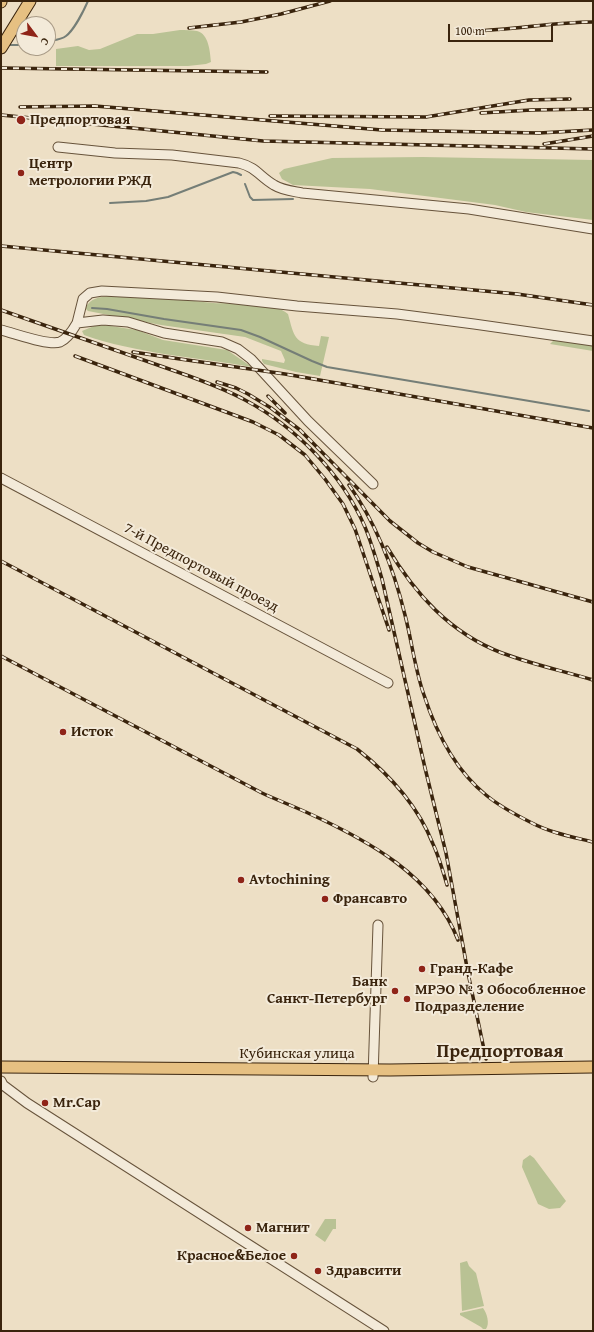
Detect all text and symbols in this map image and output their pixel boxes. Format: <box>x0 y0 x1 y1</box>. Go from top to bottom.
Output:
north arrow <box>16 16 56 56</box>
scale bar <box>450 16 555 42</box>
text: 100 m <box>455 22 485 39</box>
text: С <box>37 35 54 49</box>
place label: Предпортовая <box>30 111 130 129</box>
marker: Предпортовая <box>15 114 27 126</box>
place label: Центр метрологии РЖД <box>29 155 152 190</box>
marker: Центр метрологии РЖД <box>16 168 26 178</box>
street label: 7-й Предпортовый проезд <box>121 520 281 616</box>
place label: Исток <box>71 723 113 741</box>
marker: Исток <box>58 727 68 737</box>
place label: Avtochining <box>249 871 330 889</box>
marker: Avtochining <box>236 875 246 885</box>
place label: Франсавто <box>333 890 407 908</box>
marker: Франсавто <box>320 894 330 904</box>
place label: Гранд-Кафе <box>430 960 513 978</box>
marker: Гранд-Кафе <box>417 964 427 974</box>
place label: Банк Санкт-Петербург <box>267 973 387 1008</box>
place label: МРЭО № 3 Обособленное Подразделение <box>415 981 586 1016</box>
marker: Банк Санкт-Петербург <box>390 986 400 996</box>
marker: МРЭО № 3 Обособленное Подразделение <box>402 994 412 1004</box>
district label: Предпортовая <box>437 1041 563 1063</box>
street label: Кубинская улица <box>239 1045 355 1063</box>
place label: Mr.Cap <box>53 1094 101 1112</box>
marker: Mr.Cap <box>40 1098 50 1108</box>
place label: Магнит <box>256 1219 310 1237</box>
marker: Магнит <box>243 1223 253 1233</box>
place label: Красное&Белое <box>177 1247 286 1265</box>
marker: Красное&Белое <box>289 1251 299 1261</box>
place label: Здравсити <box>326 1262 401 1280</box>
marker: Здравсити <box>313 1266 323 1276</box>

